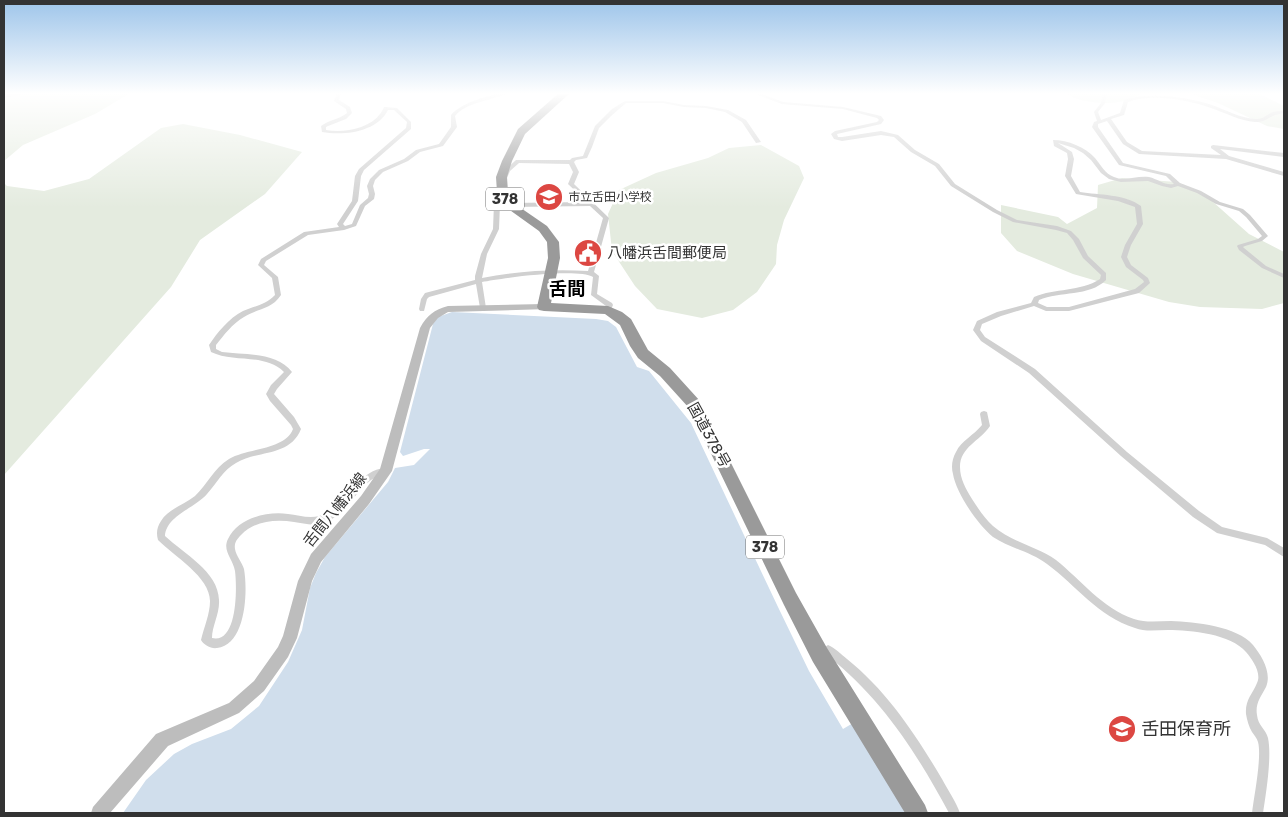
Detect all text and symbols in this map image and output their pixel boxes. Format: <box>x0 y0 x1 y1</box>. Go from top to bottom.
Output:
school or university icon: 市立舌田小学校 <box>534 182 564 212</box>
road number: 378 <box>486 188 524 210</box>
place label: 市立舌田小学校 <box>568 190 652 204</box>
public building icon: 八幡浜舌間郵便局 <box>573 238 603 268</box>
place label: 八幡浜舌間郵便局 <box>607 244 727 262</box>
district label: 舌間 <box>549 278 585 300</box>
street label: 国道378号 <box>684 399 734 471</box>
street label: 舌間八幡浜線 <box>300 469 370 551</box>
road number: 378 <box>746 536 784 558</box>
school or university icon: 舌田保育所 <box>1107 714 1137 744</box>
place label: 舌田保育所 <box>1141 718 1231 740</box>

